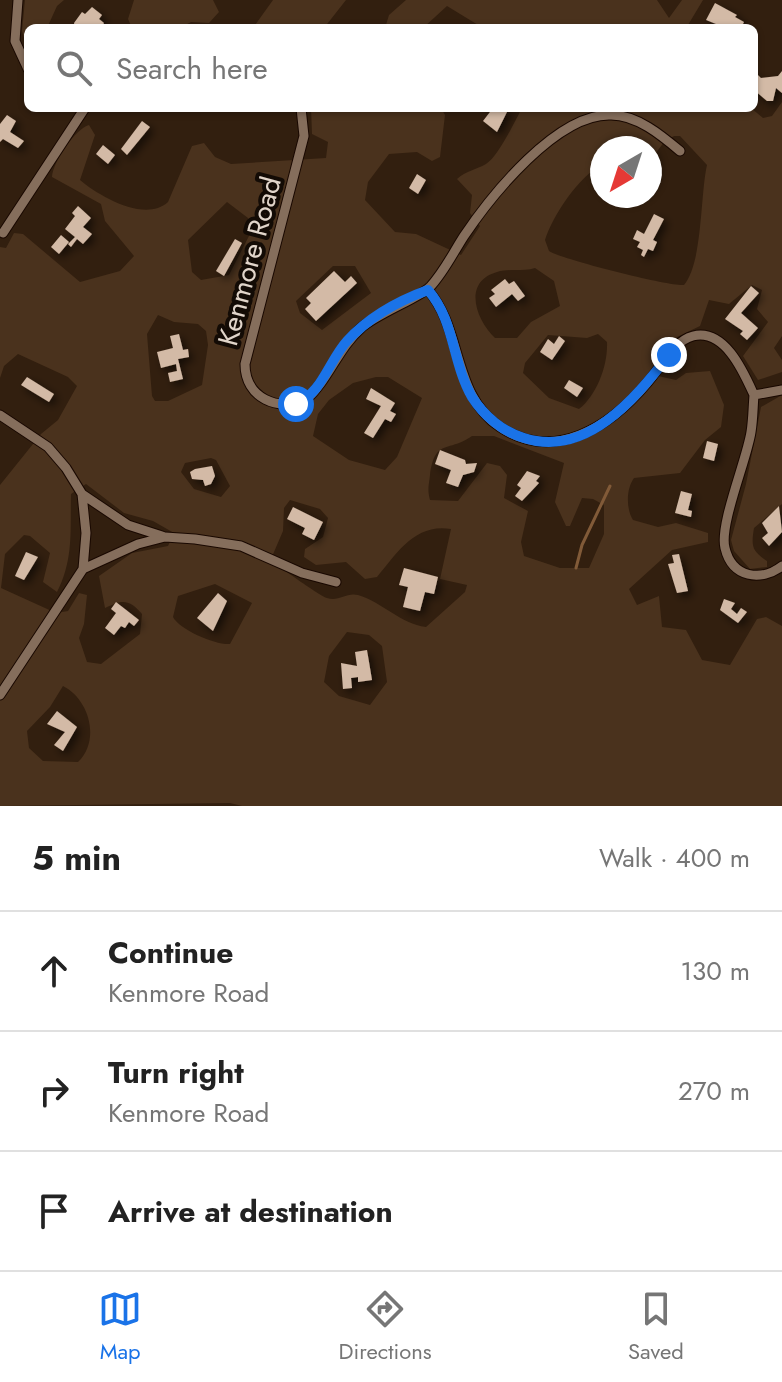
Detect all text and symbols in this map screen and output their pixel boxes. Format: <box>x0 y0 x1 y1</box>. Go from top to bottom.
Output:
search box <box>24 24 758 112</box>
icon: search <box>52 46 96 90</box>
text: Search here <box>116 47 268 90</box>
north arrow <box>590 136 662 208</box>
street label: Kenmore Road <box>207 172 292 350</box>
route end <box>651 337 687 373</box>
route start <box>278 386 314 422</box>
text: 5 min <box>32 834 121 883</box>
text: Walk · 400 m <box>599 839 750 877</box>
text: Continue <box>108 931 234 974</box>
icon: ahead <box>32 949 76 993</box>
text: 130 m <box>680 952 750 990</box>
text: Kenmore Road <box>108 974 269 1012</box>
text: Turn right <box>108 1051 244 1094</box>
icon: right <box>32 1069 76 1113</box>
text: 270 m <box>678 1072 750 1110</box>
text: Kenmore Road <box>108 1094 269 1132</box>
icon: arrive <box>32 1189 76 1233</box>
text: Arrive at destination <box>108 1190 393 1233</box>
tab: Map <box>98 1287 142 1367</box>
tab: Directions <box>339 1287 432 1367</box>
tab: Saved <box>628 1287 684 1367</box>

